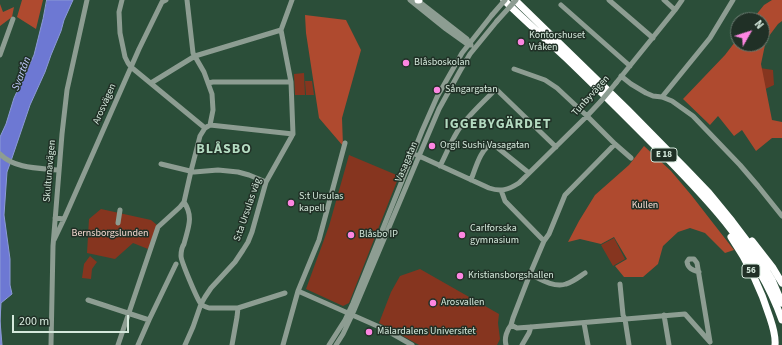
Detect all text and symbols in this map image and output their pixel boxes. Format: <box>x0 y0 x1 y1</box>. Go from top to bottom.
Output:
north arrow <box>730 12 770 52</box>
text: N <box>751 17 767 32</box>
place label: Kontorshuset Vråken <box>529 30 585 54</box>
marker: Kontorshuset Vråken <box>516 37 526 47</box>
water label: Svartån <box>10 55 34 93</box>
place label: Blåsboskolan <box>414 57 470 69</box>
marker: Blåsboskolan <box>401 58 411 68</box>
street label: Tunbyvägen <box>570 73 612 119</box>
street label: Arosvägen <box>91 82 119 126</box>
place label: Sångargatan <box>445 84 498 96</box>
marker: Sångargatan <box>432 85 442 95</box>
district label: IGGEBYGÄRDET <box>445 117 551 133</box>
street label: Skultunavägen <box>41 139 59 203</box>
street label: Vasagatan <box>393 140 421 184</box>
place label: Orgil Sushi Vasagatan <box>440 140 530 152</box>
marker: Orgil Sushi Vasagatan <box>427 141 437 151</box>
district label: BLÅSBO <box>196 142 252 158</box>
road number: E 18 <box>651 148 677 162</box>
street label: S:ta Ursulas väg <box>232 177 264 243</box>
place label: S:t Ursulas kapell <box>299 191 344 214</box>
marker: S:t Ursulas kapell <box>286 198 296 208</box>
park label: Kullen <box>632 200 658 212</box>
place label: Carlforsska gymnasium <box>470 223 519 246</box>
park label: Bernsborgslunden <box>72 228 148 240</box>
place label: Blåsbo IP <box>359 229 398 241</box>
marker: Blåsbo IP <box>346 230 356 240</box>
marker: Carlforsska gymnasium <box>457 230 467 240</box>
road number: 56 <box>742 264 760 278</box>
place label: Kristiansborgshallen <box>468 270 554 282</box>
marker: Kristiansborgshallen <box>455 271 465 281</box>
place label: Arosvallen <box>441 297 484 309</box>
marker: Arosvallen <box>428 298 438 308</box>
scale bar <box>14 307 131 333</box>
text: 200 m <box>19 313 49 330</box>
place label: Mälardalens Universitet <box>377 326 476 338</box>
marker: Mälardalens Universitet <box>364 327 374 337</box>

